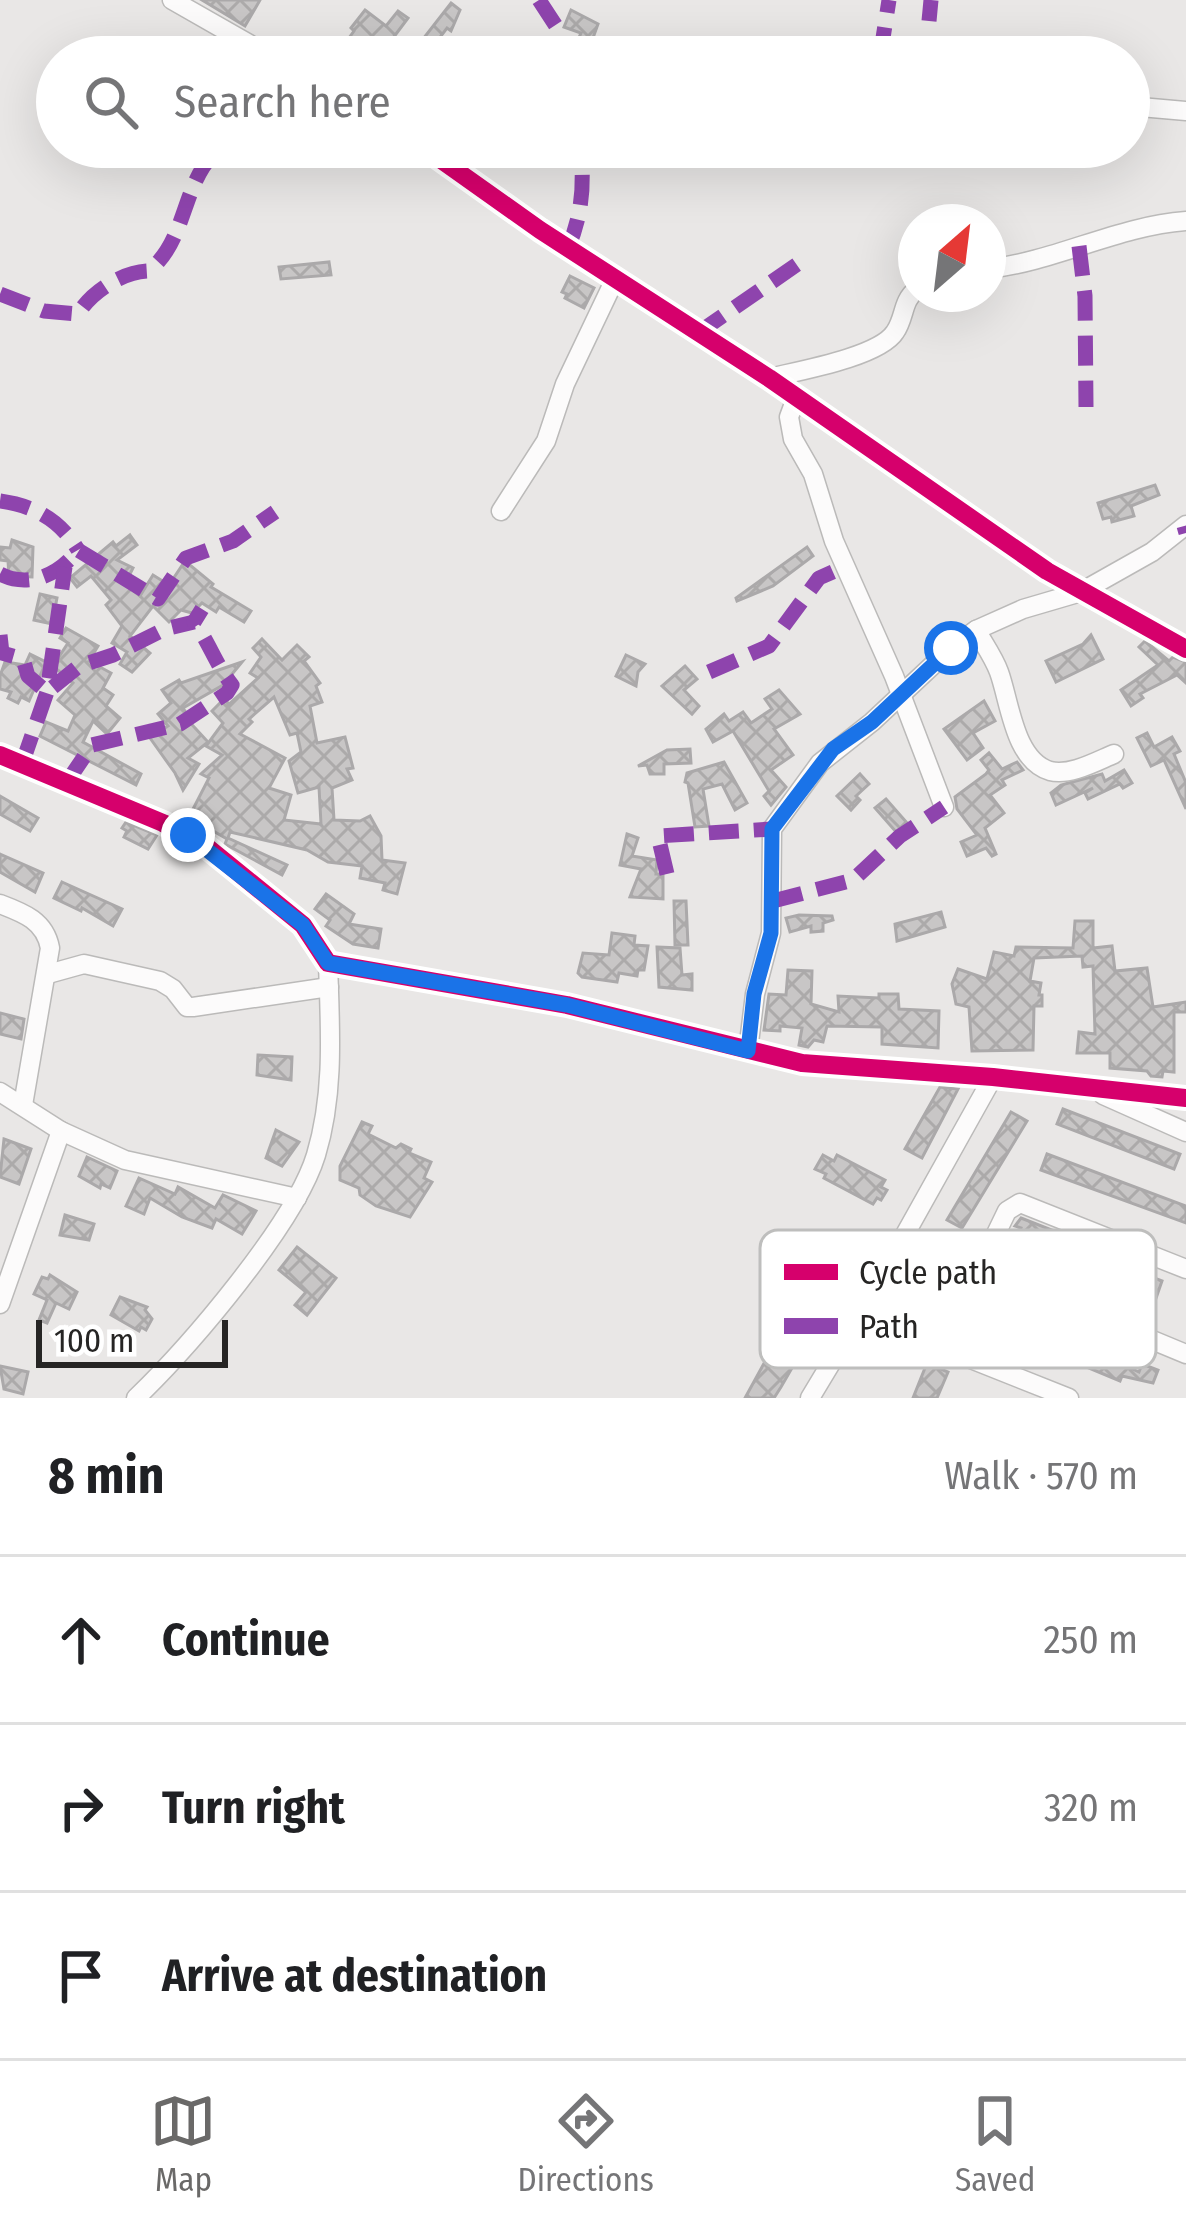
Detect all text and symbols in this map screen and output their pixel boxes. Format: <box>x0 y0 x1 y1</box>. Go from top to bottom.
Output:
search box <box>36 36 1150 168</box>
icon: search <box>78 69 144 135</box>
text: Search here <box>174 75 391 129</box>
north arrow <box>898 204 1006 312</box>
route start <box>924 621 978 675</box>
route end <box>161 808 215 862</box>
legend <box>760 1230 1156 1368</box>
text: Cycle path <box>859 1253 997 1293</box>
text: Path <box>859 1307 919 1347</box>
scale bar <box>36 1314 228 1367</box>
text: 100 m <box>54 1321 134 1361</box>
text: 8 min <box>48 1445 164 1507</box>
text: Walk · 570 m <box>944 1453 1138 1499</box>
icon: ahead <box>48 1607 114 1673</box>
text: Continue <box>162 1613 330 1667</box>
text: 250 m <box>1043 1617 1138 1663</box>
icon: right <box>48 1775 114 1841</box>
text: Turn right <box>162 1781 345 1835</box>
text: 320 m <box>1044 1785 1138 1831</box>
icon: arrive <box>48 1943 114 2009</box>
text: Arrive at destination <box>162 1949 547 2003</box>
tab: Map <box>150 2088 216 2200</box>
tab: Directions <box>517 2088 654 2200</box>
tab: Saved <box>955 2088 1035 2200</box>

